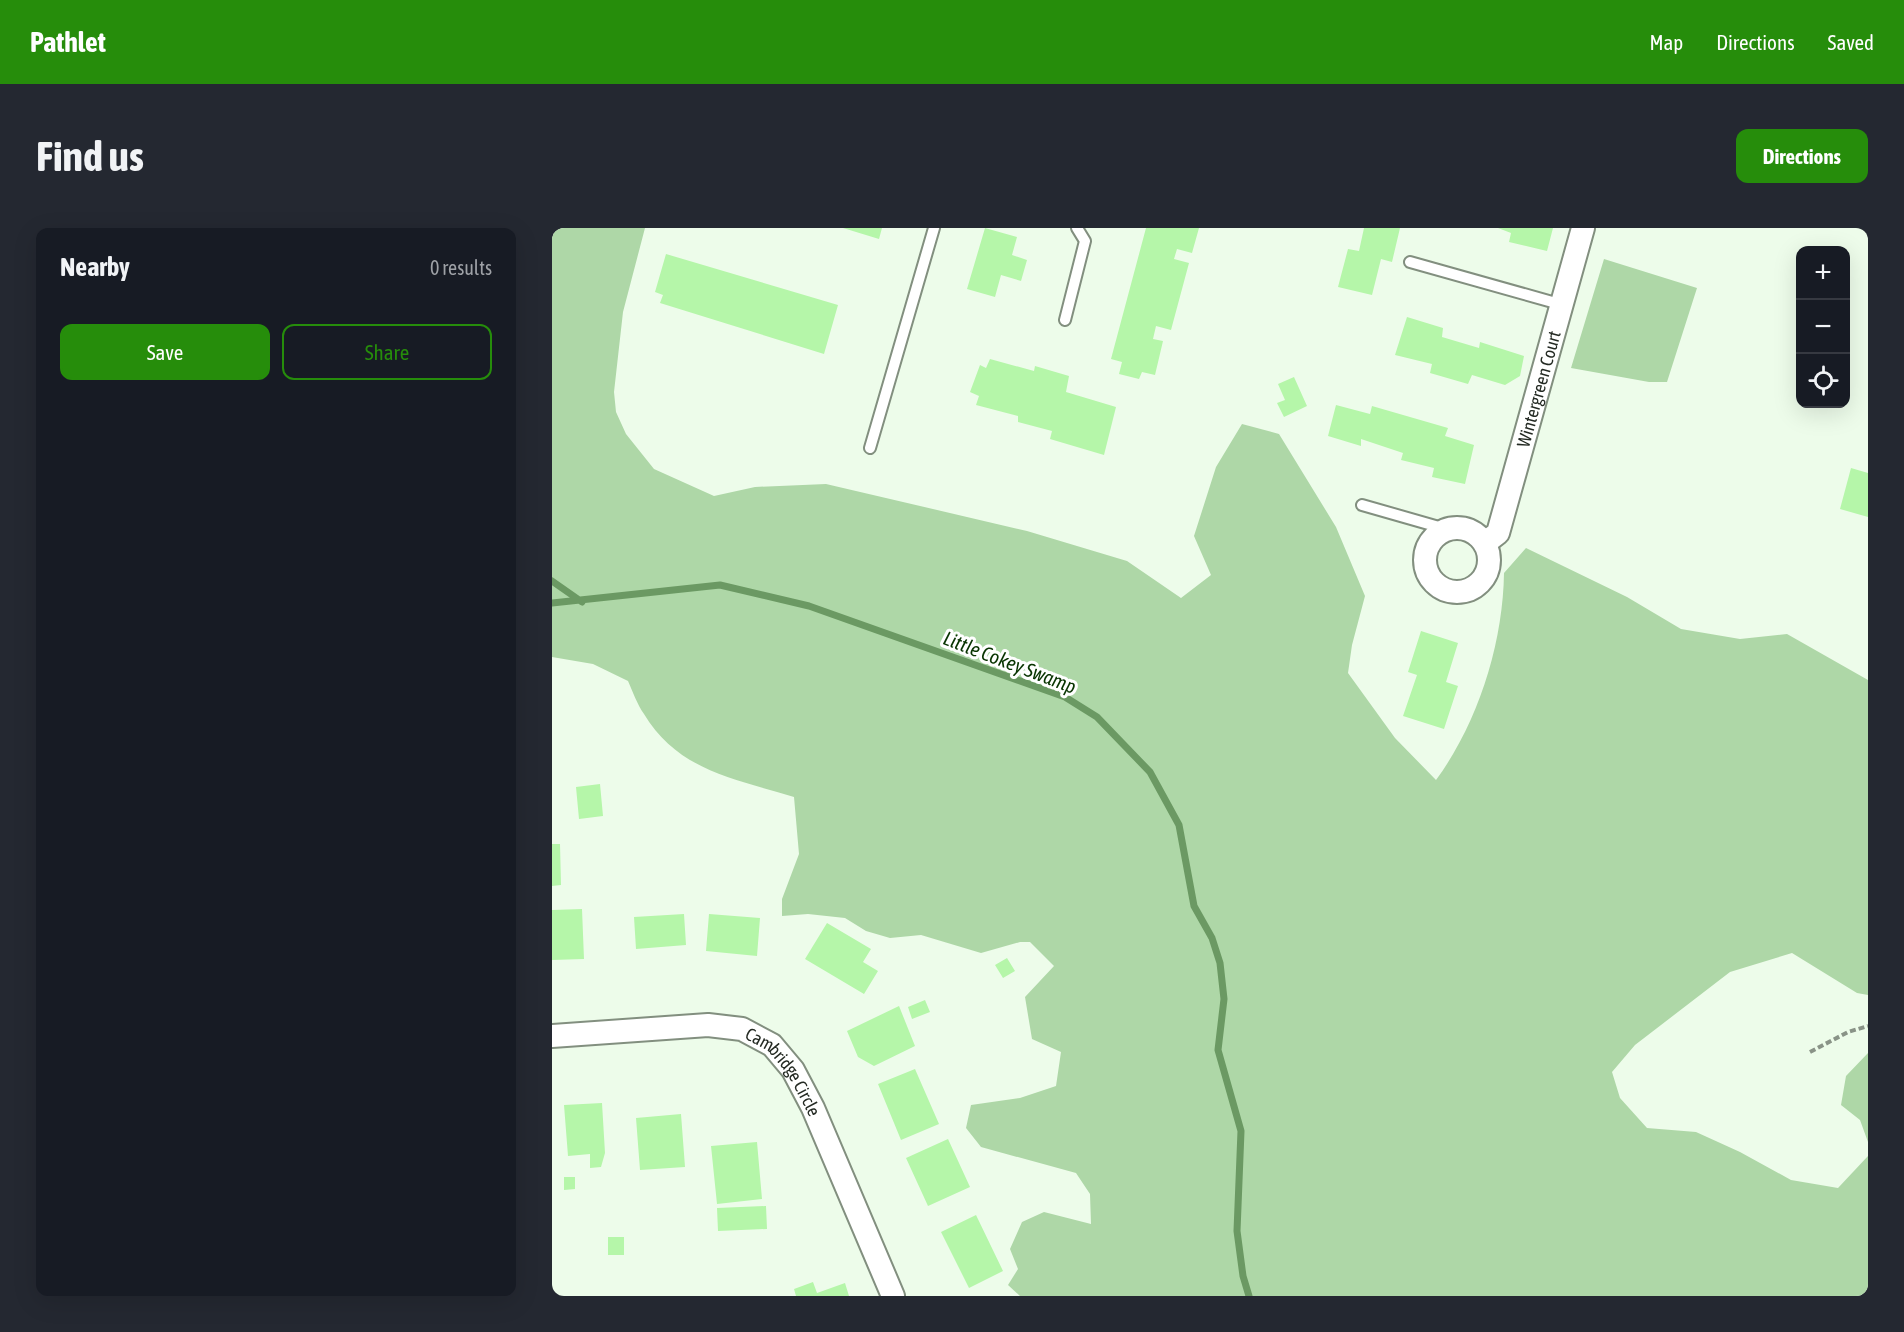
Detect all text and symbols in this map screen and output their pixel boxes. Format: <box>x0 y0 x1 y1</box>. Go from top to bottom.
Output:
text: Pathlet <box>30 26 106 58</box>
text: Map <box>1649 30 1683 54</box>
text: Directions <box>1716 30 1795 54</box>
text: Saved <box>1828 30 1874 54</box>
button: Directions <box>1736 129 1868 183</box>
text: Find us <box>36 132 144 180</box>
map controls <box>1796 246 1850 408</box>
button: + <box>1796 246 1850 300</box>
text: Nearby <box>60 252 130 282</box>
text: 0 results <box>430 256 492 279</box>
button: − <box>1796 300 1850 354</box>
button: Save <box>60 324 270 380</box>
button: Share <box>282 324 492 380</box>
street label: Wintergreen Court <box>1512 328 1564 450</box>
button: locate <box>1796 354 1850 408</box>
water label: Little Cokey Swamp <box>940 626 1080 698</box>
street label: Cambridge Circle <box>742 1022 826 1119</box>

